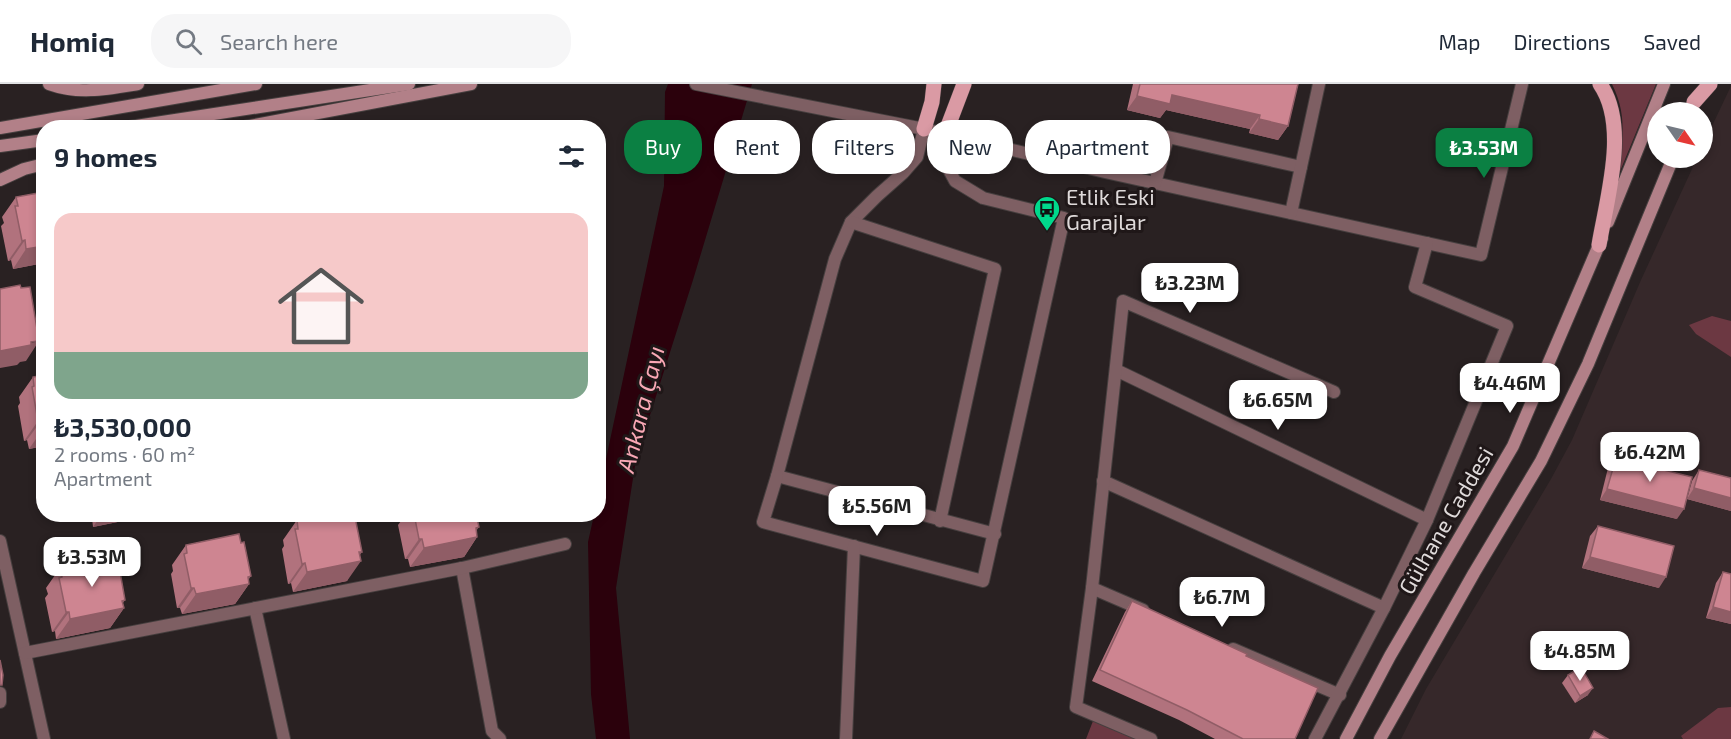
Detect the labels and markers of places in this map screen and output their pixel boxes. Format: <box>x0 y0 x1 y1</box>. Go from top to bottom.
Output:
pin: ₺3.53M <box>1435 128 1533 179</box>
place label: Etlik Eski Garajlar <box>1066 183 1155 235</box>
bus stop icon: Etlik Eski Garajlar <box>1032 194 1062 232</box>
pin: ₺3.23M <box>1141 263 1239 314</box>
pin: ₺4.46M <box>1461 363 1559 414</box>
pin: ₺6.65M <box>1229 380 1327 431</box>
pin: ₺6.42M <box>1601 432 1699 483</box>
pin: ₺5.56M <box>828 486 926 537</box>
pin: ₺3.53M <box>43 537 141 588</box>
pin: ₺6.7M <box>1180 577 1264 628</box>
pin: ₺4.85M <box>1531 631 1629 682</box>

